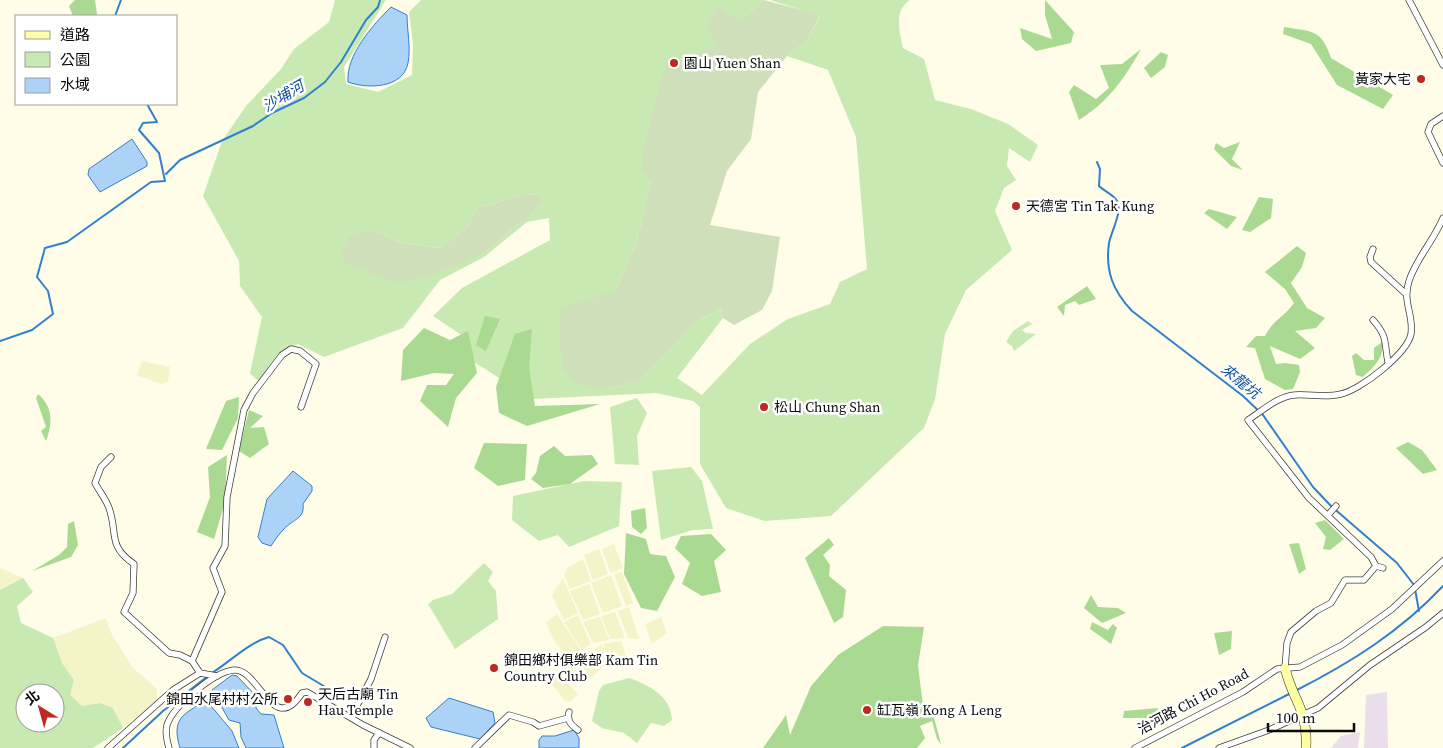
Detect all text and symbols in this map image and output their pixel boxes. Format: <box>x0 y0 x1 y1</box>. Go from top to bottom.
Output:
legend <box>15 15 178 105</box>
text: 道路 <box>60 24 90 45</box>
text: 公園 <box>60 49 90 70</box>
place label: 園山 Yuen Shan <box>684 53 781 73</box>
marker: 園山 Yuen Shan <box>668 57 680 69</box>
place label: 黃家大宅 <box>1355 69 1411 89</box>
marker: 黃家大宅 <box>1415 73 1427 85</box>
text: 水域 <box>60 74 90 95</box>
water label: 沙埔河 <box>258 74 310 117</box>
place label: 天德宮 Tin Tak Kung <box>1026 196 1154 216</box>
marker: 天德宮 Tin Tak Kung <box>1010 200 1022 212</box>
water label: 來龍坑 <box>1217 359 1267 405</box>
place label: 松山 Chung Shan <box>774 397 881 417</box>
marker: 松山 Chung Shan <box>758 401 770 413</box>
place label: 錦田鄉村俱樂部 Kam Tin Country Club <box>504 650 659 686</box>
marker: 錦田鄉村俱樂部 Kam Tin Country Club <box>488 662 500 674</box>
street label: 治河路 Chi Ho Road <box>1134 663 1252 739</box>
north arrow <box>15 683 65 733</box>
place label: 天后古廟 Tin Hau Temple <box>318 684 399 720</box>
text: 北 <box>21 685 44 710</box>
place label: 錦田水尾村村公所 <box>166 689 278 709</box>
marker: 錦田水尾村村公所 <box>282 693 294 705</box>
marker: 天后古廟 Tin Hau Temple <box>302 696 314 708</box>
place label: 缸瓦嶺 Kong A Leng <box>877 700 1002 720</box>
scale bar <box>1268 700 1354 732</box>
marker: 缸瓦嶺 Kong A Leng <box>861 704 873 716</box>
text: 100 m <box>1276 707 1316 728</box>

